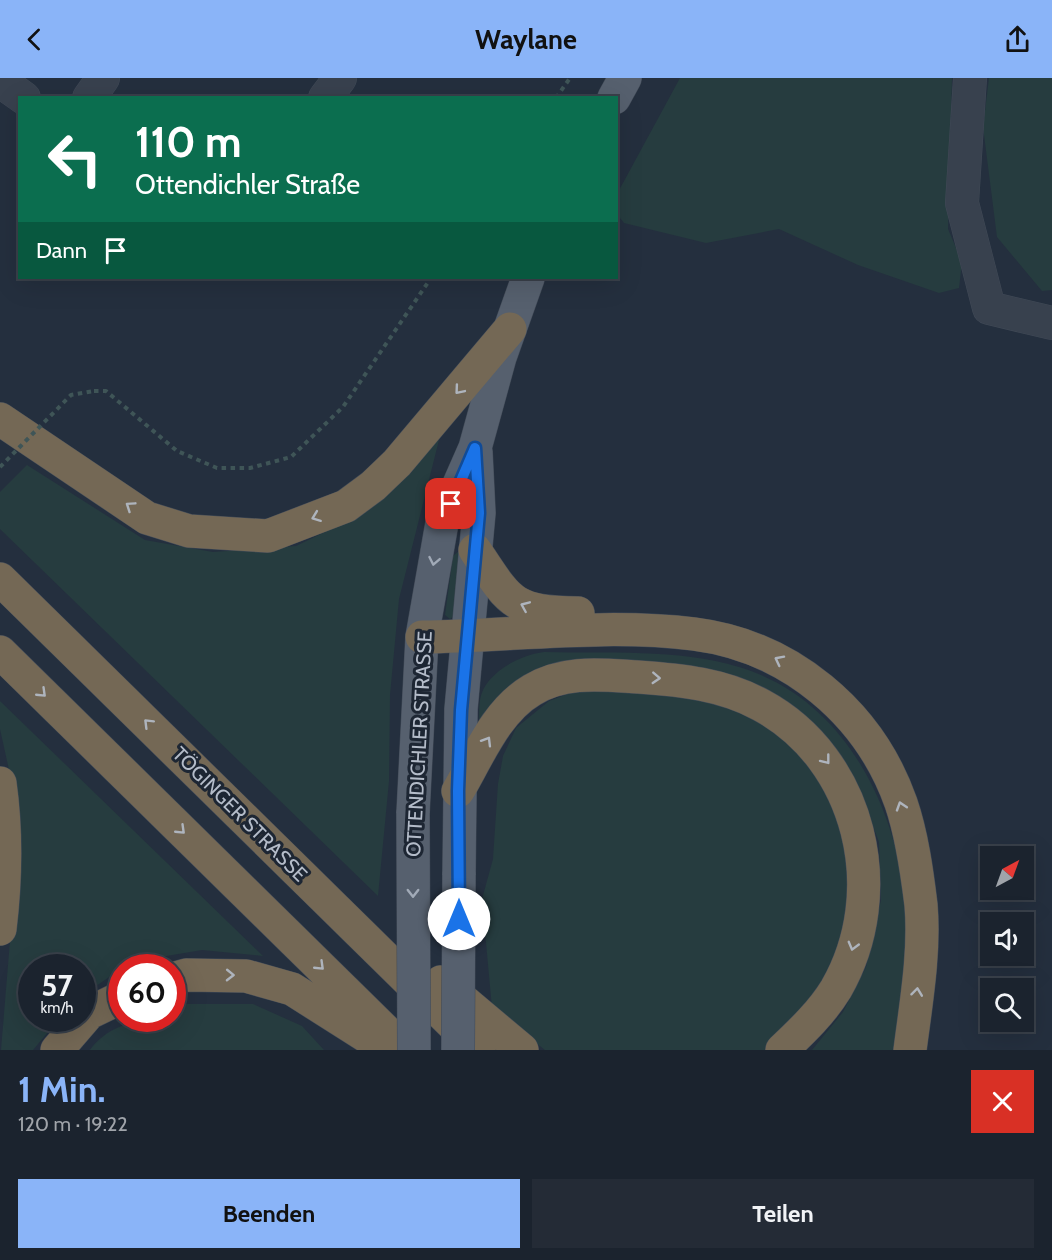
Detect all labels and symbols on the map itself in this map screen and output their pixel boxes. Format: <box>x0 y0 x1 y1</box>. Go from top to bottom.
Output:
one-way arrow <box>455 383 466 394</box>
pin <box>425 478 476 529</box>
one-way arrow <box>126 502 137 513</box>
one-way arrow <box>311 510 321 523</box>
one-way arrow <box>428 556 441 566</box>
one-way arrow <box>521 602 532 614</box>
street label: OTTENDICHLER STRASSE <box>401 630 437 858</box>
one-way arrow <box>774 655 785 667</box>
one-way arrow <box>651 672 660 685</box>
one-way arrow <box>34 686 45 697</box>
one-way arrow <box>144 720 155 730</box>
one-way arrow <box>480 737 492 747</box>
street label: TÖGINGER STRASSE <box>168 742 312 886</box>
one-way arrow <box>818 753 829 764</box>
one-way arrow <box>896 801 908 812</box>
one-way arrow <box>175 823 185 834</box>
north arrow <box>980 846 1034 900</box>
position arrow <box>427 887 491 951</box>
one-way arrow <box>407 888 419 897</box>
one-way arrow <box>848 940 860 951</box>
speed limit sign: 60 <box>108 954 186 1032</box>
one-way arrow <box>313 959 324 970</box>
one-way arrow <box>226 969 235 982</box>
one-way arrow <box>910 987 923 996</box>

